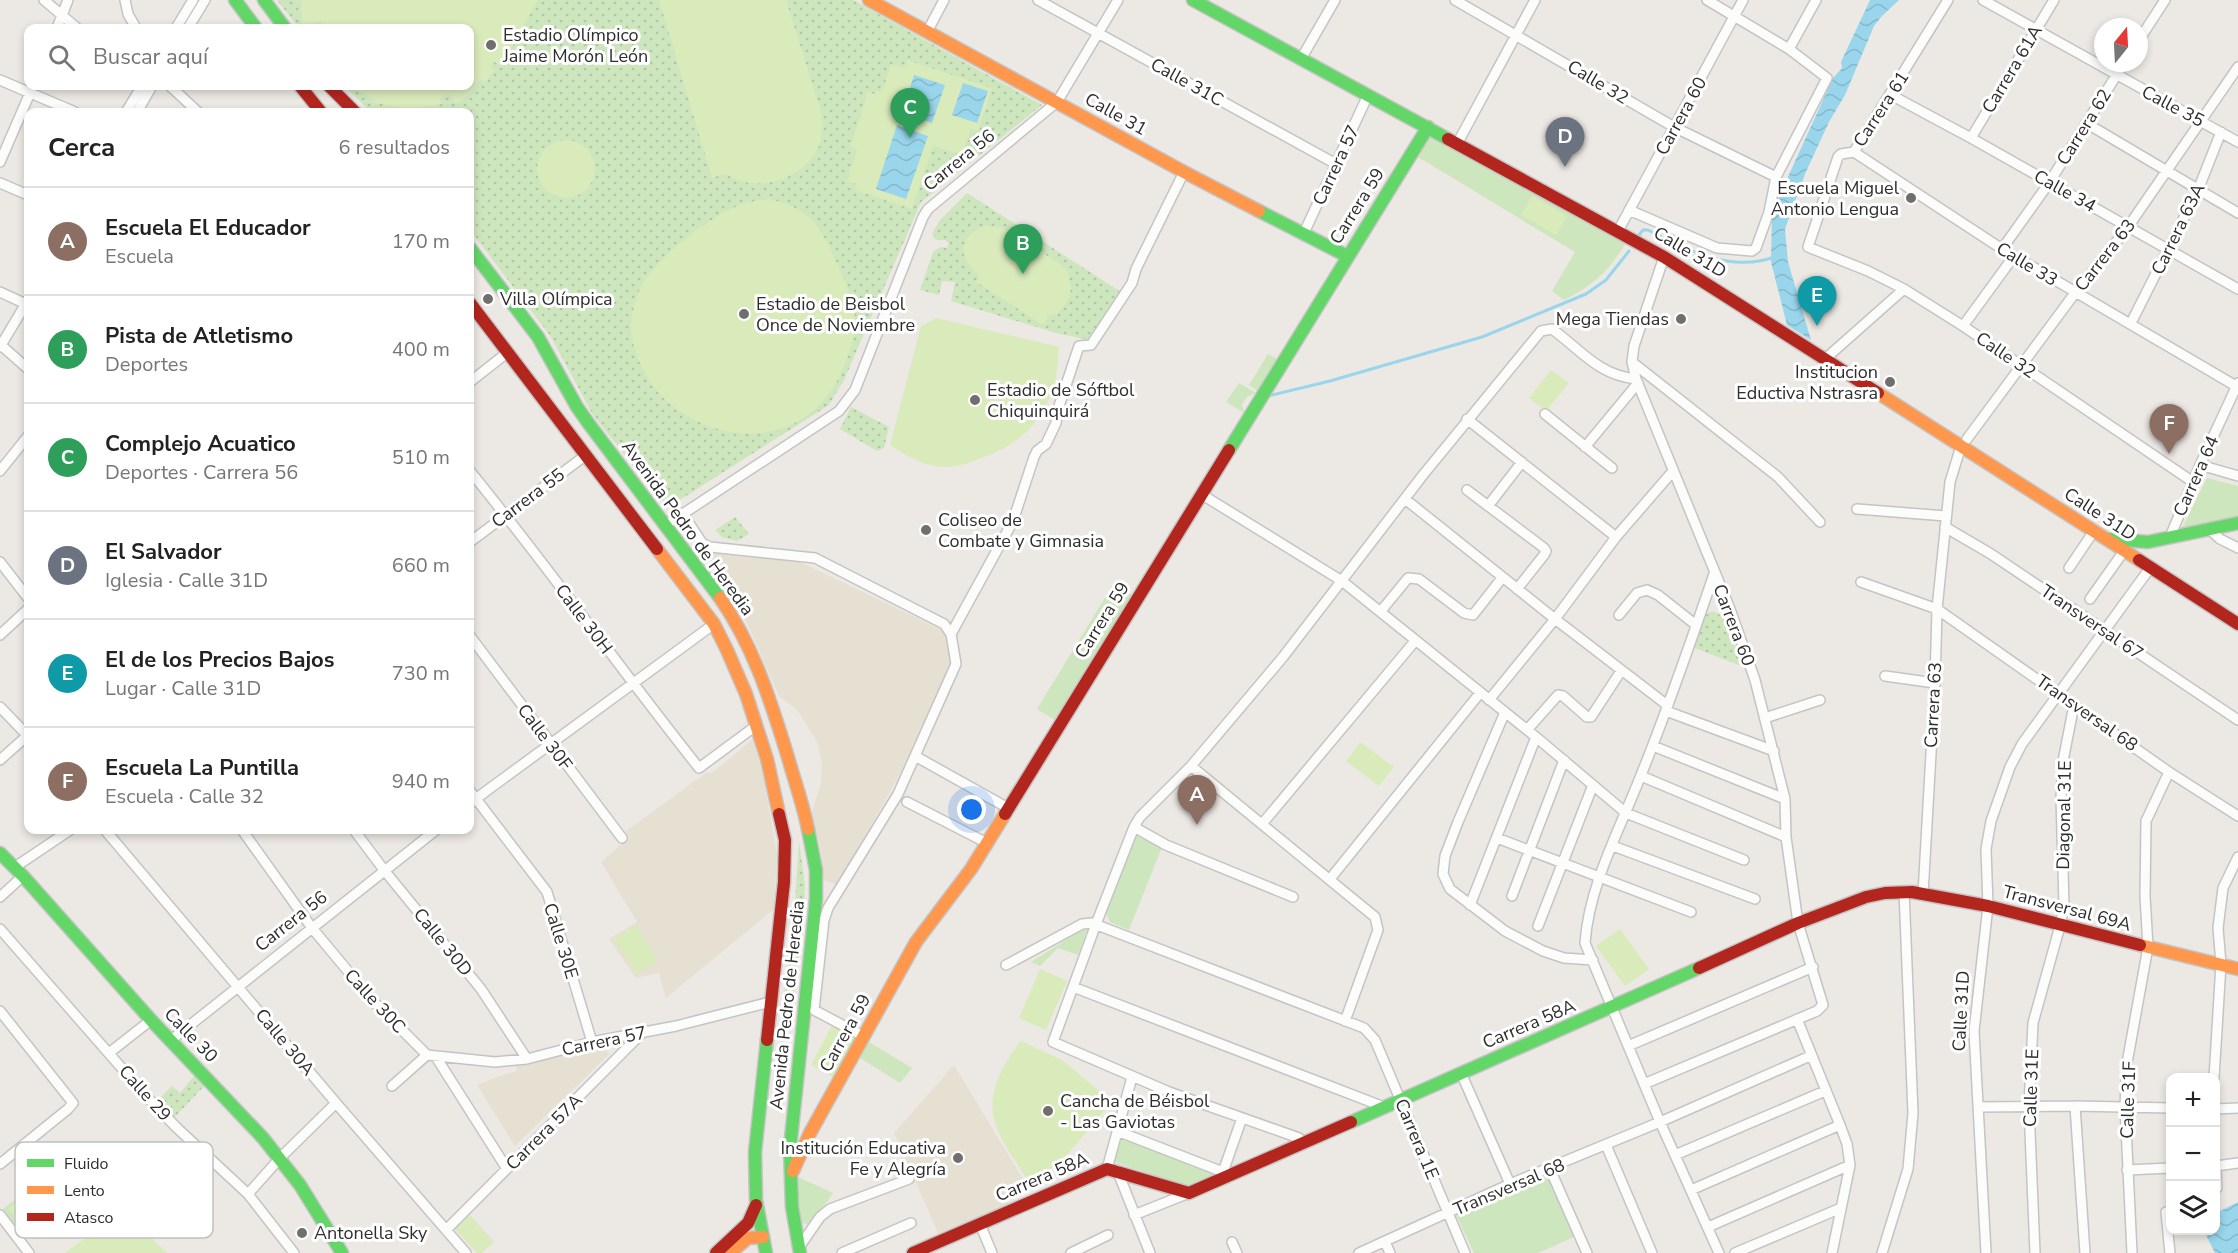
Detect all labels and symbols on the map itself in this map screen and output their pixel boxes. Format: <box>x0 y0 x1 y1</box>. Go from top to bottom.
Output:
north arrow <box>2094 18 2148 72</box>
street label: Carrera 61A <box>1976 20 2048 118</box>
place label: Estadio Olímpico Jaime Morón León <box>502 23 648 68</box>
marker: Estadio Olímpico Jaime Morón León <box>484 38 498 52</box>
street label: Calle 31C <box>1146 52 1228 112</box>
street label: Calle 32 <box>1563 54 1633 110</box>
street label: Carrera 61 <box>1848 66 1914 152</box>
street label: Carrera 60 <box>1650 73 1712 159</box>
street label: Calle 35 <box>2137 80 2209 132</box>
street label: Carrera 62 <box>2051 84 2117 170</box>
street label: Calle 31 <box>1081 87 1151 141</box>
pin: C <box>890 88 930 138</box>
pin: D <box>1546 118 1584 167</box>
street label: Carrera 57 <box>1307 121 1365 209</box>
street label: Carrera 56 <box>918 124 1000 196</box>
street label: Carrera 59 <box>1324 163 1390 249</box>
street label: Calle 34 <box>2030 164 2101 218</box>
place label: Escuela Miguel Antonio Lengua <box>1771 176 1900 221</box>
street label: Carrera 63A <box>2146 179 2210 279</box>
marker: Escuela Miguel Antonio Lengua <box>1904 191 1918 205</box>
street label: Carrera 63 <box>2069 214 2141 296</box>
street label: Calle 31D <box>1649 221 1731 283</box>
pin: B <box>1004 224 1042 274</box>
street label: Calle 33 <box>1992 236 2062 292</box>
pin: E <box>1798 276 1836 326</box>
place label: Villa Olímpica <box>499 287 613 311</box>
marker: Villa Olímpica <box>481 292 495 306</box>
place label: Estadio de Beisbol Once de Noviembre <box>756 292 915 337</box>
marker: Estadio de Beisbol Once de Noviembre <box>737 307 751 321</box>
place label: Mega Tiendas <box>1556 307 1669 331</box>
marker: Mega Tiendas <box>1674 312 1688 326</box>
street label: Calle 32 <box>1971 326 2041 384</box>
place label: Institucion Eductiva Nstrasra <box>1736 360 1878 405</box>
marker: Institucion Eductiva Nstrasra <box>1883 375 1897 389</box>
place label: Estadio de Sóftbol Chiquinquirá <box>987 378 1135 423</box>
marker: Estadio de Sóftbol Chiquinquirá <box>968 393 982 407</box>
pin: F <box>2150 404 2188 454</box>
street label: Carrera 64 <box>2168 432 2224 520</box>
street label: Avenida Pedro de Heredia <box>616 436 760 620</box>
street label: Carrera 55 <box>487 463 569 533</box>
street label: Calle 31D <box>2059 482 2141 546</box>
place label: Coliseo de Combate y Gimnasia <box>938 508 1104 553</box>
marker: Coliseo de Combate y Gimnasia <box>919 523 933 537</box>
street label: Carrera 59 <box>1069 577 1135 663</box>
street label: Calle 30H <box>550 579 618 659</box>
street label: Transversal 67 <box>2036 579 2148 665</box>
street label: Carrera 60 <box>1707 581 1761 669</box>
street label: Carrera 63 <box>1919 662 1947 748</box>
street label: Transversal 68 <box>2031 669 2143 757</box>
street label: Calle 30F <box>512 699 578 775</box>
street label: Diagonal 31E <box>2051 760 2077 870</box>
pin: A <box>1178 776 1216 825</box>
your location <box>957 795 986 824</box>
street label: Transversal 69A <box>2000 879 2134 937</box>
street label: Carrera 56 <box>250 885 332 957</box>
street label: Avenida Pedro de Heredia <box>764 899 810 1111</box>
street label: Calle 30E <box>538 900 584 982</box>
street label: Calle 30D <box>408 903 478 981</box>
street label: Calle 30C <box>339 964 411 1038</box>
street label: Calle 31D <box>1947 970 1975 1052</box>
street label: Carrera 59 <box>814 990 876 1076</box>
street label: Carrera 58A <box>1479 994 1579 1054</box>
street label: Calle 30 <box>159 1002 223 1068</box>
street label: Calle 30A <box>250 1003 320 1081</box>
street label: Carrera 57 <box>560 1020 648 1062</box>
street label: Calle 31E <box>2018 1048 2044 1128</box>
street label: Calle 29 <box>113 1060 177 1126</box>
street label: Calle 31F <box>2115 1061 2141 1139</box>
street label: Carrera 57A <box>501 1089 587 1175</box>
place label: Cancha de Béisbol - Las Gaviotas <box>1060 1089 1210 1134</box>
street label: Carrera 1E <box>1389 1095 1445 1183</box>
marker: Cancha de Béisbol - Las Gaviotas <box>1041 1104 1055 1118</box>
place label: Institución Educativa Fe y Alegría <box>780 1136 946 1181</box>
legend <box>15 1142 213 1238</box>
street label: Carrera 58A <box>992 1147 1092 1207</box>
marker: Institución Educativa Fe y Alegría <box>951 1151 965 1165</box>
text: Fluido <box>64 1153 109 1175</box>
street label: Transversal 68 <box>1450 1153 1568 1221</box>
text: Lento <box>64 1180 105 1202</box>
text: Atasco <box>64 1207 113 1229</box>
place label: Antonella Sky <box>314 1221 428 1245</box>
marker: Antonella Sky <box>295 1226 309 1240</box>

